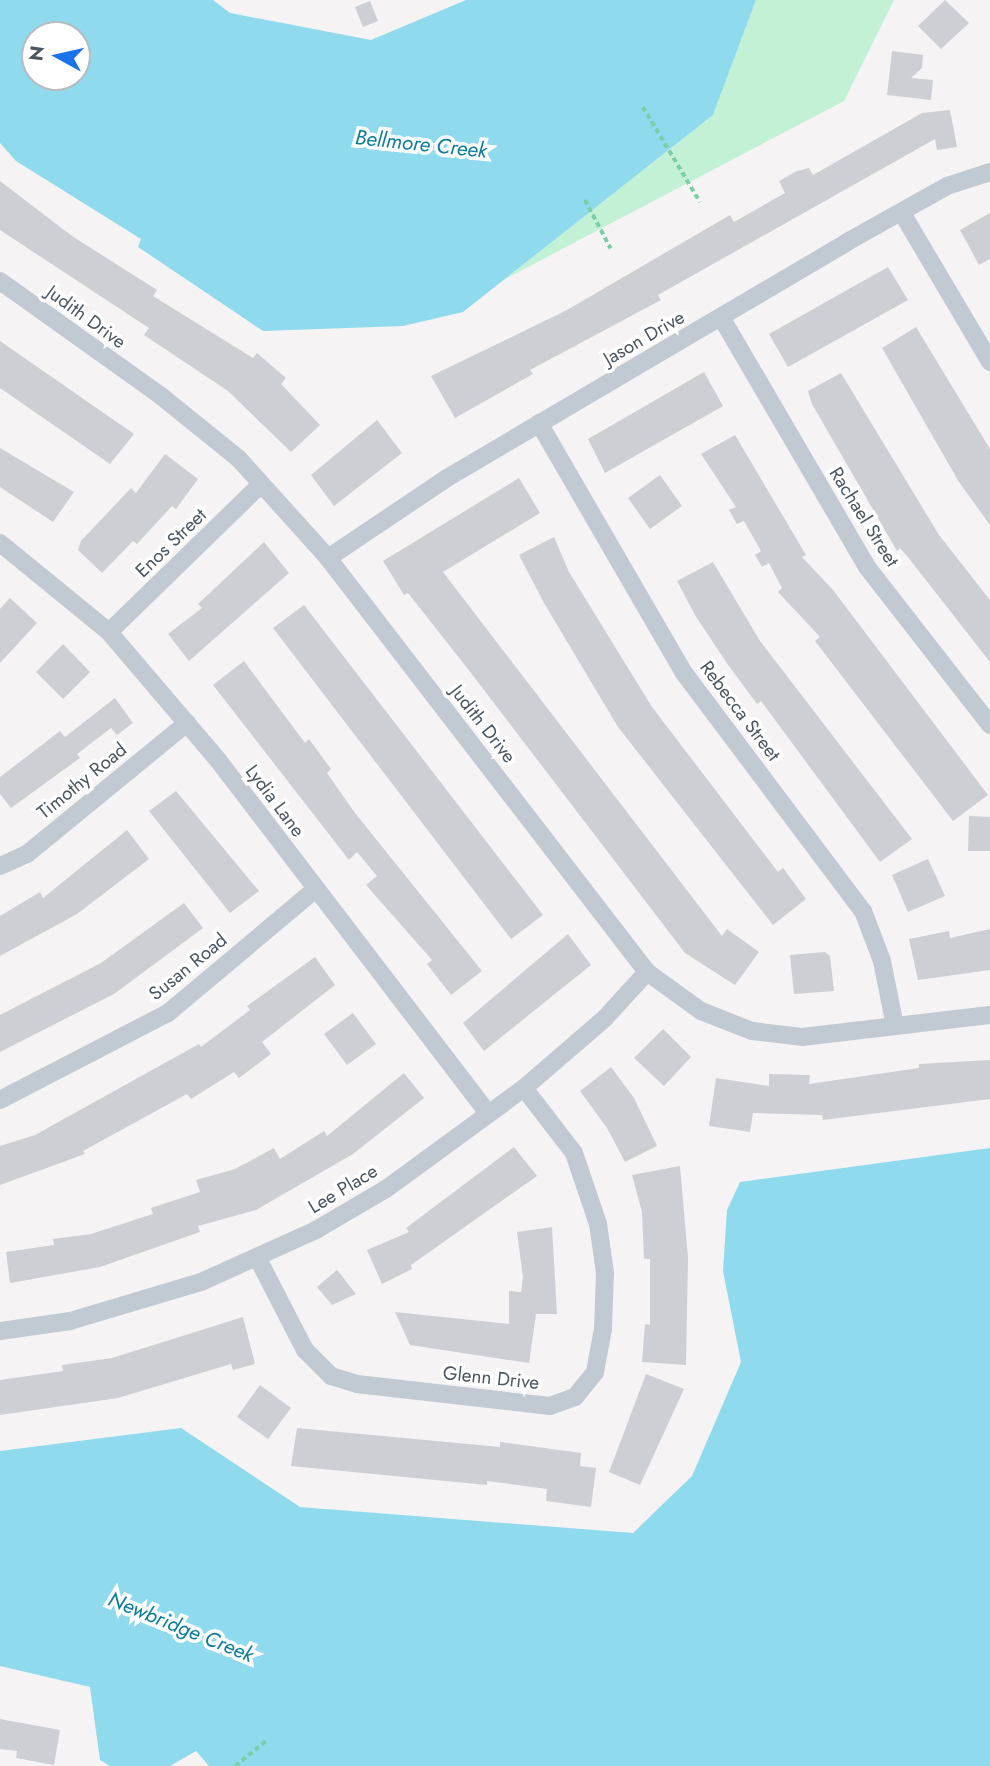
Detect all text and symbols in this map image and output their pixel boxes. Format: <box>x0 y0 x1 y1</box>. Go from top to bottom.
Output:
north arrow <box>21 21 91 91</box>
text: N <box>22 44 51 63</box>
water label: Bellmore Creek <box>354 125 488 163</box>
street label: Judith Drive <box>42 281 130 353</box>
street label: Jason Drive <box>599 306 689 370</box>
street label: Rachael Street <box>824 463 904 571</box>
street label: Enos Street <box>131 504 211 582</box>
street label: Rebecca Street <box>695 656 785 766</box>
street label: Judith Drive <box>445 680 521 768</box>
street label: Timothy Road <box>33 738 131 824</box>
street label: Lydia Lane <box>241 761 309 841</box>
street label: Susan Road <box>144 929 232 1005</box>
street label: Lee Place <box>304 1160 382 1218</box>
street label: Glenn Drive <box>442 1362 540 1394</box>
water label: Newbridge Creek <box>105 1586 257 1668</box>

